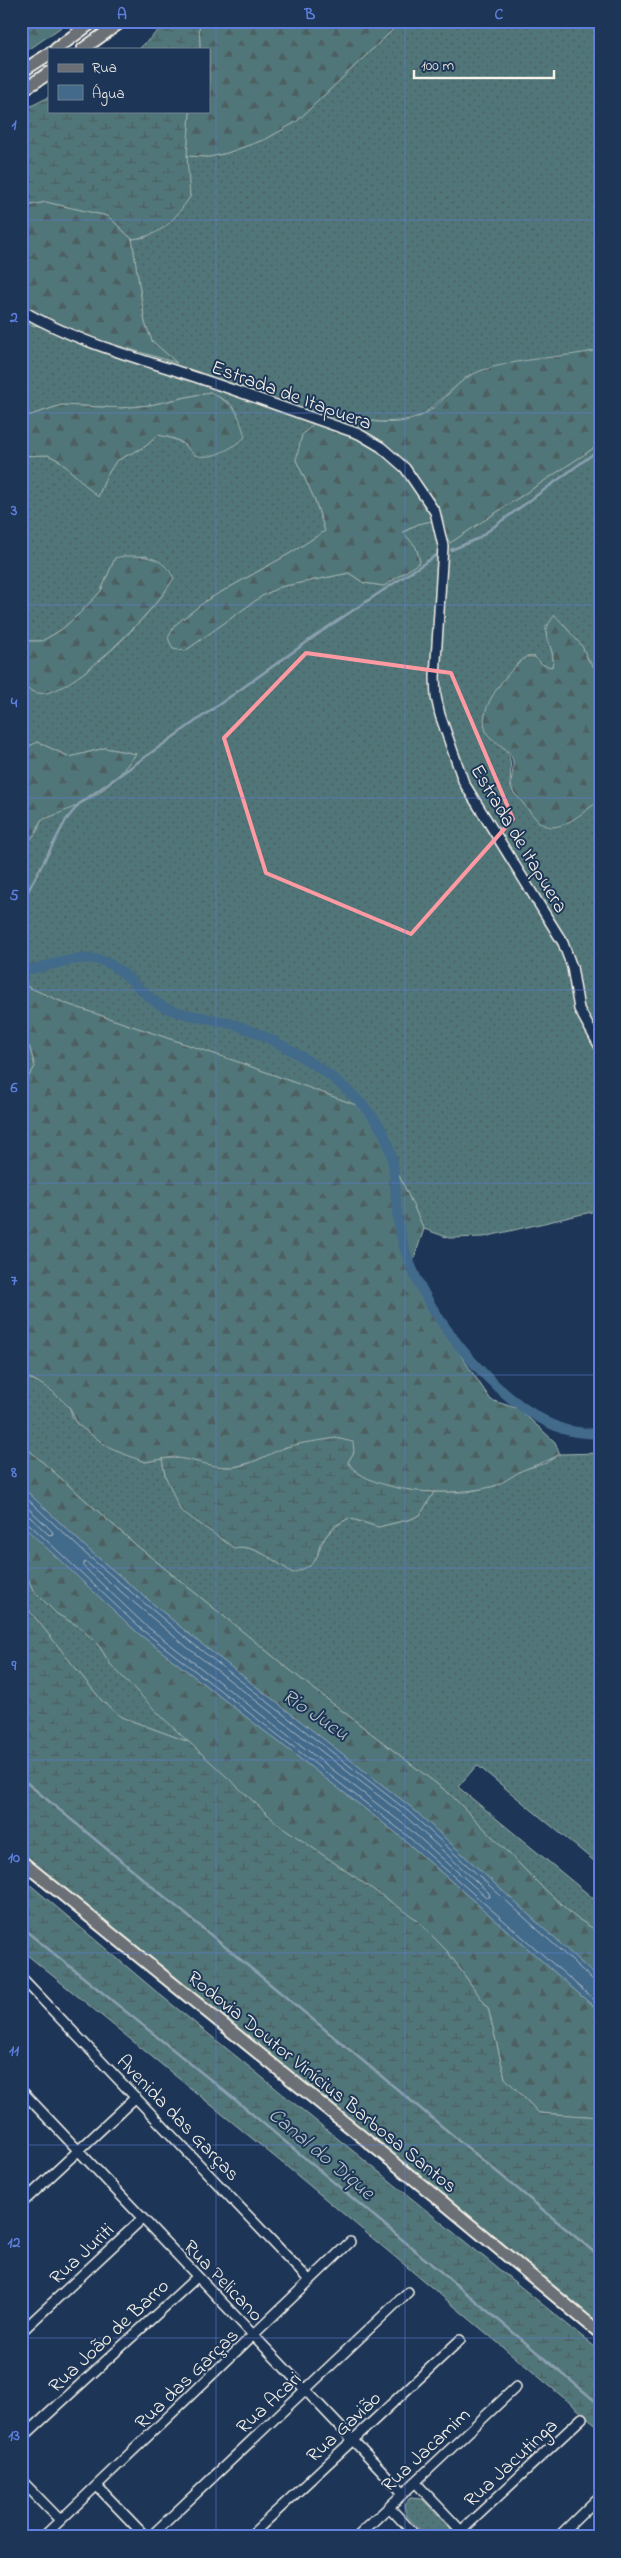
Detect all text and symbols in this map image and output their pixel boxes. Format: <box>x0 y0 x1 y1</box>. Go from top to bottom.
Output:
text: A <box>117 3 127 27</box>
text: B <box>304 3 316 27</box>
text: C <box>495 3 504 27</box>
legend <box>48 48 210 112</box>
scale bar <box>414 48 554 80</box>
text: 100 m <box>421 55 454 77</box>
text: Rua <box>92 57 117 79</box>
text: Água <box>92 83 125 106</box>
text: 1 <box>11 113 17 137</box>
text: 2 <box>9 306 18 330</box>
street label: Estrada de Itapuera <box>207 354 375 439</box>
text: 3 <box>10 499 18 523</box>
text: 4 <box>10 691 18 715</box>
street label: Estrada de Itapuera <box>462 760 574 919</box>
text: 5 <box>9 884 19 908</box>
text: 6 <box>9 1076 18 1100</box>
text: 7 <box>11 1269 18 1293</box>
text: 8 <box>10 1461 17 1485</box>
text: 9 <box>11 1654 17 1678</box>
water label: Rio Jucu <box>275 1682 354 1749</box>
text: 10 <box>8 1846 20 1870</box>
street label: Rodovia Doutor Vinícius Barbosa Santos <box>180 1965 463 2201</box>
text: 11 <box>9 2039 20 2063</box>
street label: Avenida das Garças <box>109 2049 246 2189</box>
water label: Canal do Dique <box>261 2101 382 2209</box>
street label: Rua Juriti <box>44 2217 122 2293</box>
text: 12 <box>7 2231 21 2255</box>
street label: Rua Pelicano <box>175 2234 269 2329</box>
street label: Rua João de Barro <box>43 2273 177 2401</box>
street label: Rua das Garças <box>129 2323 246 2437</box>
street label: Rua Acari <box>231 2366 309 2442</box>
street label: Rua Gavião <box>301 2385 389 2470</box>
street label: Rua Jacamim <box>375 2402 478 2500</box>
street label: Rua Jacutinga <box>458 2413 566 2516</box>
text: 13 <box>8 2424 20 2448</box>

